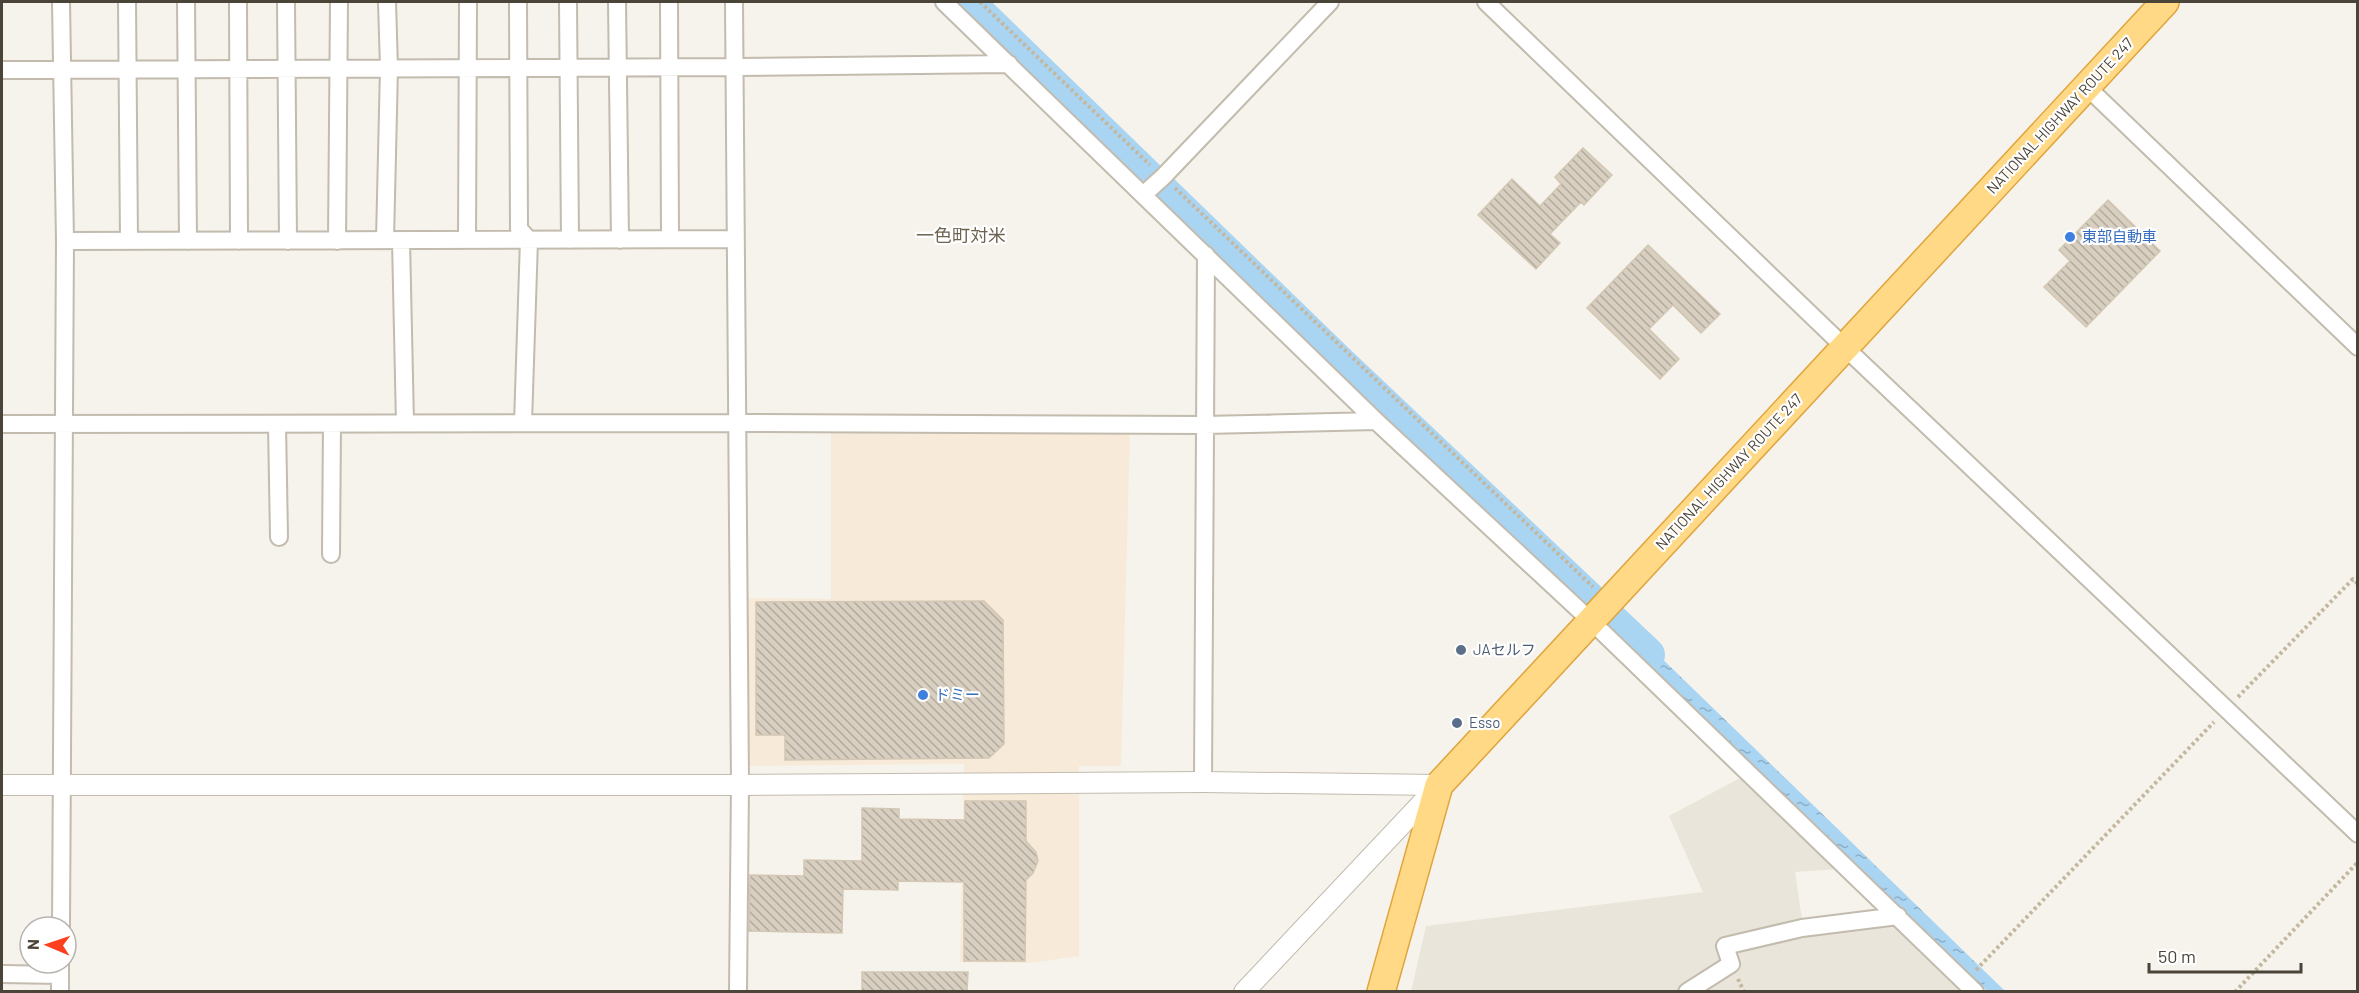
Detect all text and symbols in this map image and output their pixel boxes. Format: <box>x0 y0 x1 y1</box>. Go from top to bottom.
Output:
street label: NATIONAL HIGHWAY ROUTE 247 <box>1982 34 2136 197</box>
district label: 一色町対米 <box>916 224 1006 246</box>
place label: 東部自動車 <box>2082 227 2157 245</box>
marker: 東部自動車 <box>2063 230 2077 244</box>
street label: NATIONAL HIGHWAY ROUTE 247 <box>1651 390 1805 553</box>
place label: JAセルフ <box>1473 640 1536 658</box>
marker: JAセルフ <box>1454 643 1468 657</box>
place label: ドミー <box>935 685 980 703</box>
marker: ドミー <box>916 688 930 702</box>
place label: Esso <box>1469 713 1500 731</box>
marker: Esso <box>1450 716 1464 730</box>
north arrow <box>18 915 78 975</box>
scale bar <box>2149 936 2300 974</box>
text: N <box>23 939 42 950</box>
text: 50 m <box>2158 945 2196 967</box>

